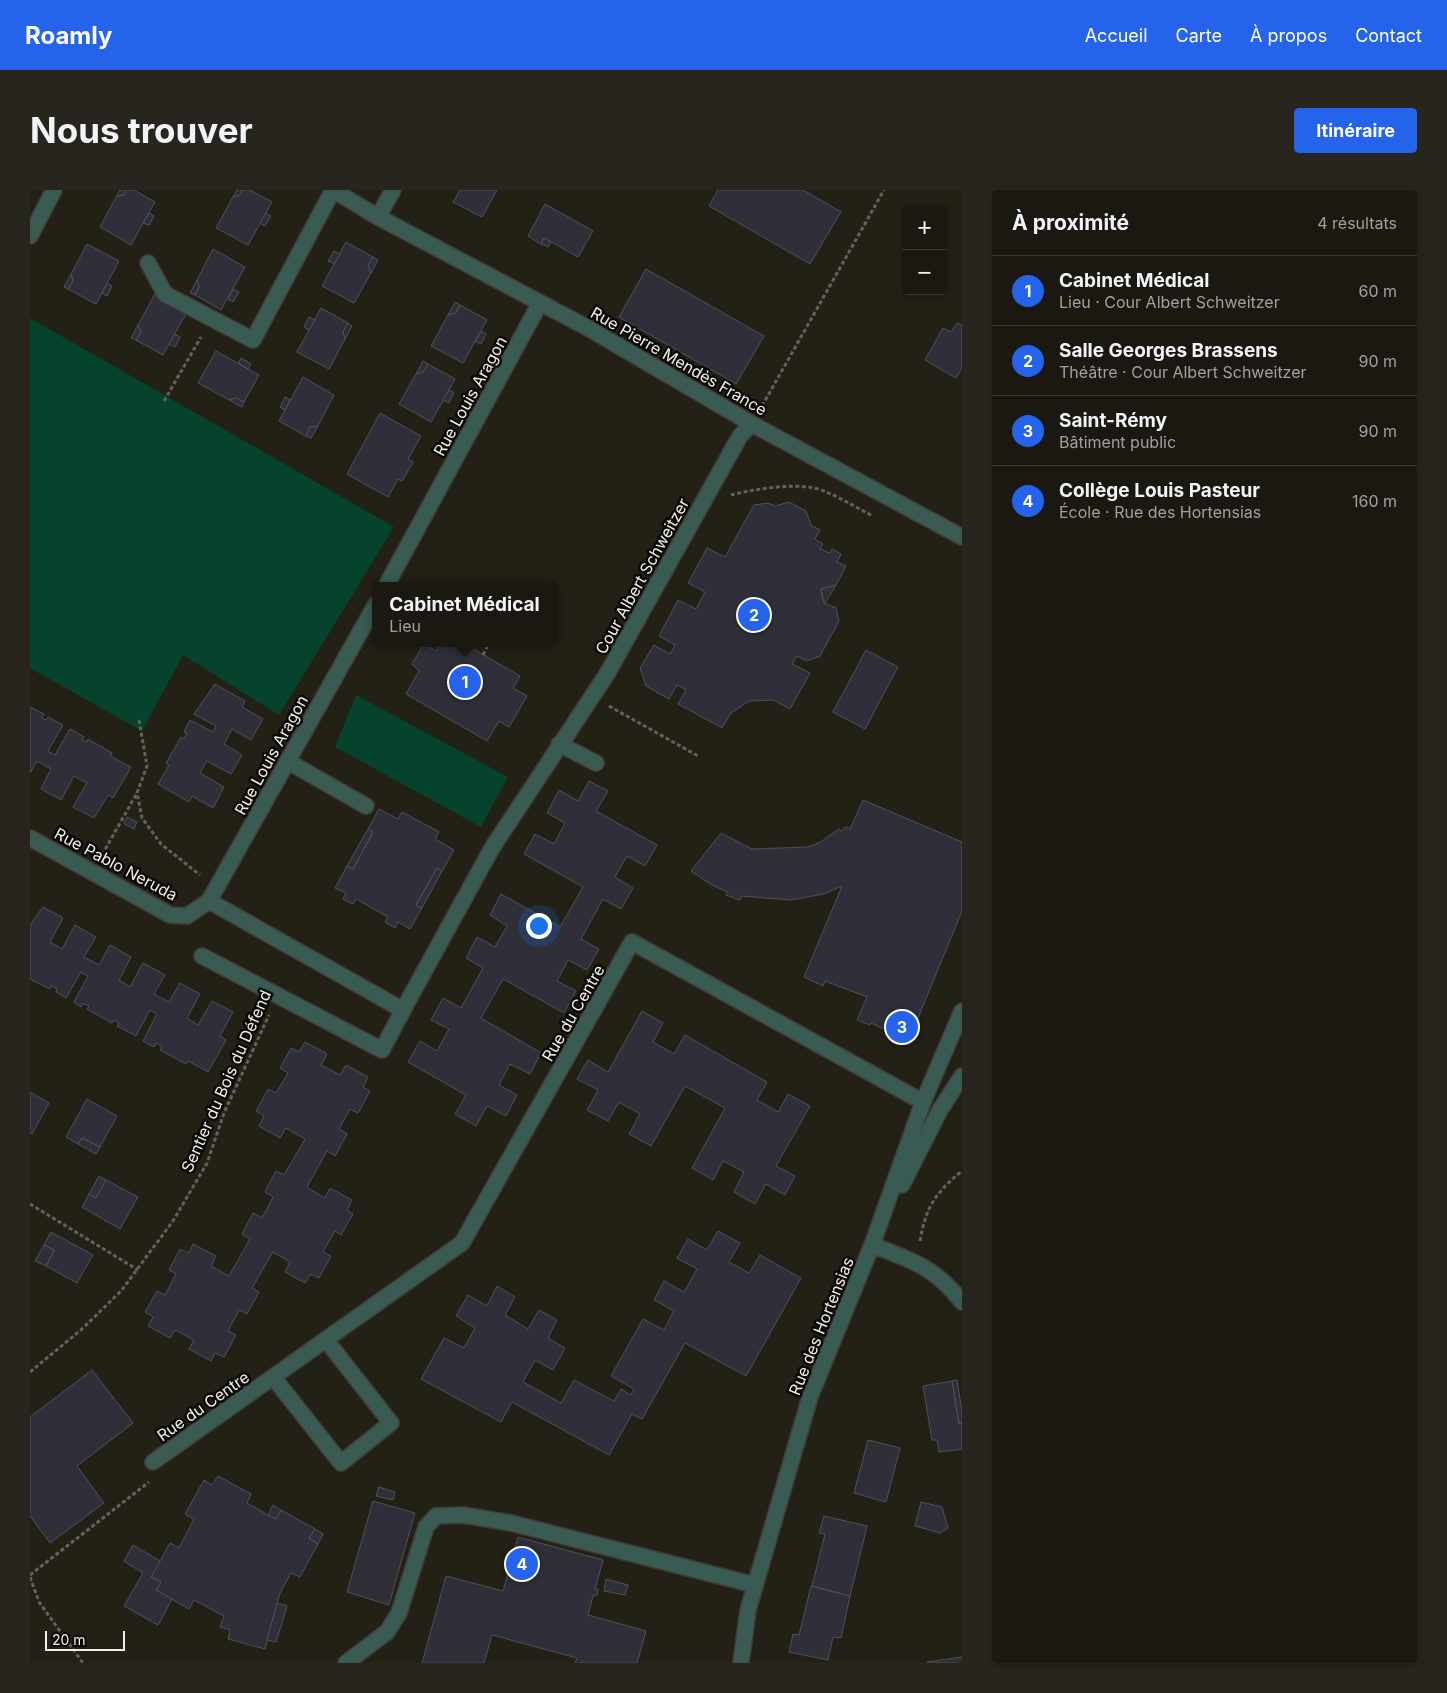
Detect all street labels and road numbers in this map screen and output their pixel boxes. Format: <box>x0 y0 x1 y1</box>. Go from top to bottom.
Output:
street label: Rue Pierre Mendès France <box>587 302 771 420</box>
street label: Rue Louis Aragon <box>429 333 511 459</box>
street label: Cour Albert Schweitzer <box>591 494 693 658</box>
street label: Rue Louis Aragon <box>230 692 312 818</box>
street label: Rue Pablo Neruda <box>51 823 181 905</box>
street label: Rue du Centre <box>537 961 609 1065</box>
street label: Sentier du Bois du Défend <box>177 987 275 1175</box>
street label: Rue des Hortensias <box>784 1254 858 1398</box>
street label: Rue du Centre <box>153 1367 253 1445</box>

